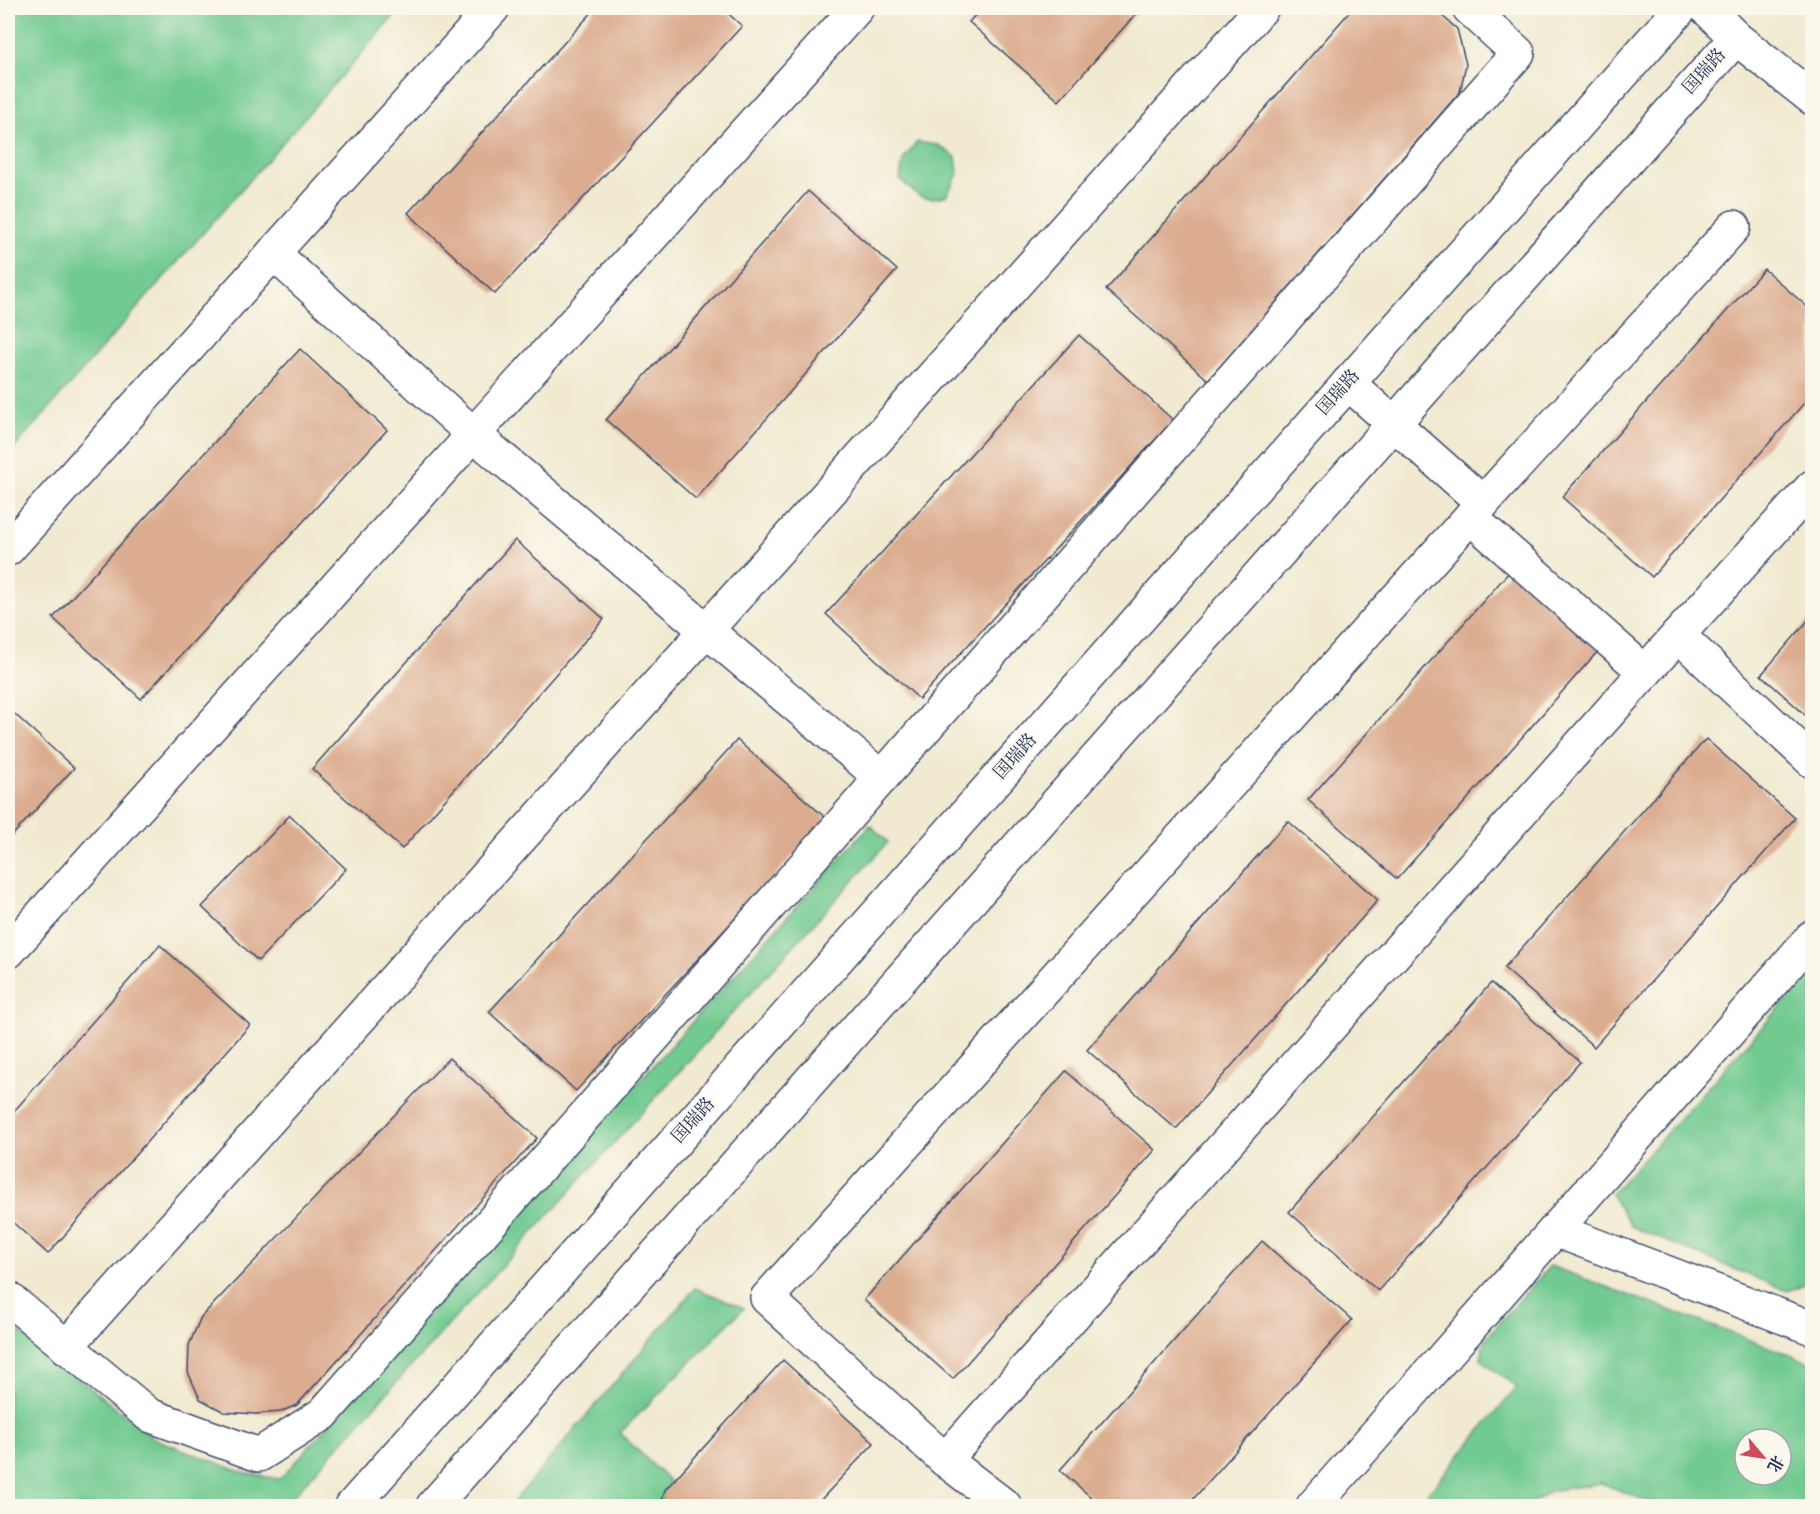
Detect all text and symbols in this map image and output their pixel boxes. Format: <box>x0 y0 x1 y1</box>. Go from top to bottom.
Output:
street label: 国瑞路 <box>1678 44 1732 100</box>
street label: 国瑞路 <box>1312 365 1366 421</box>
street label: 国瑞路 <box>989 729 1043 785</box>
street label: 国瑞路 <box>667 1093 721 1149</box>
north arrow <box>1733 1427 1793 1487</box>
text: 北 <box>1761 1451 1788 1476</box>

